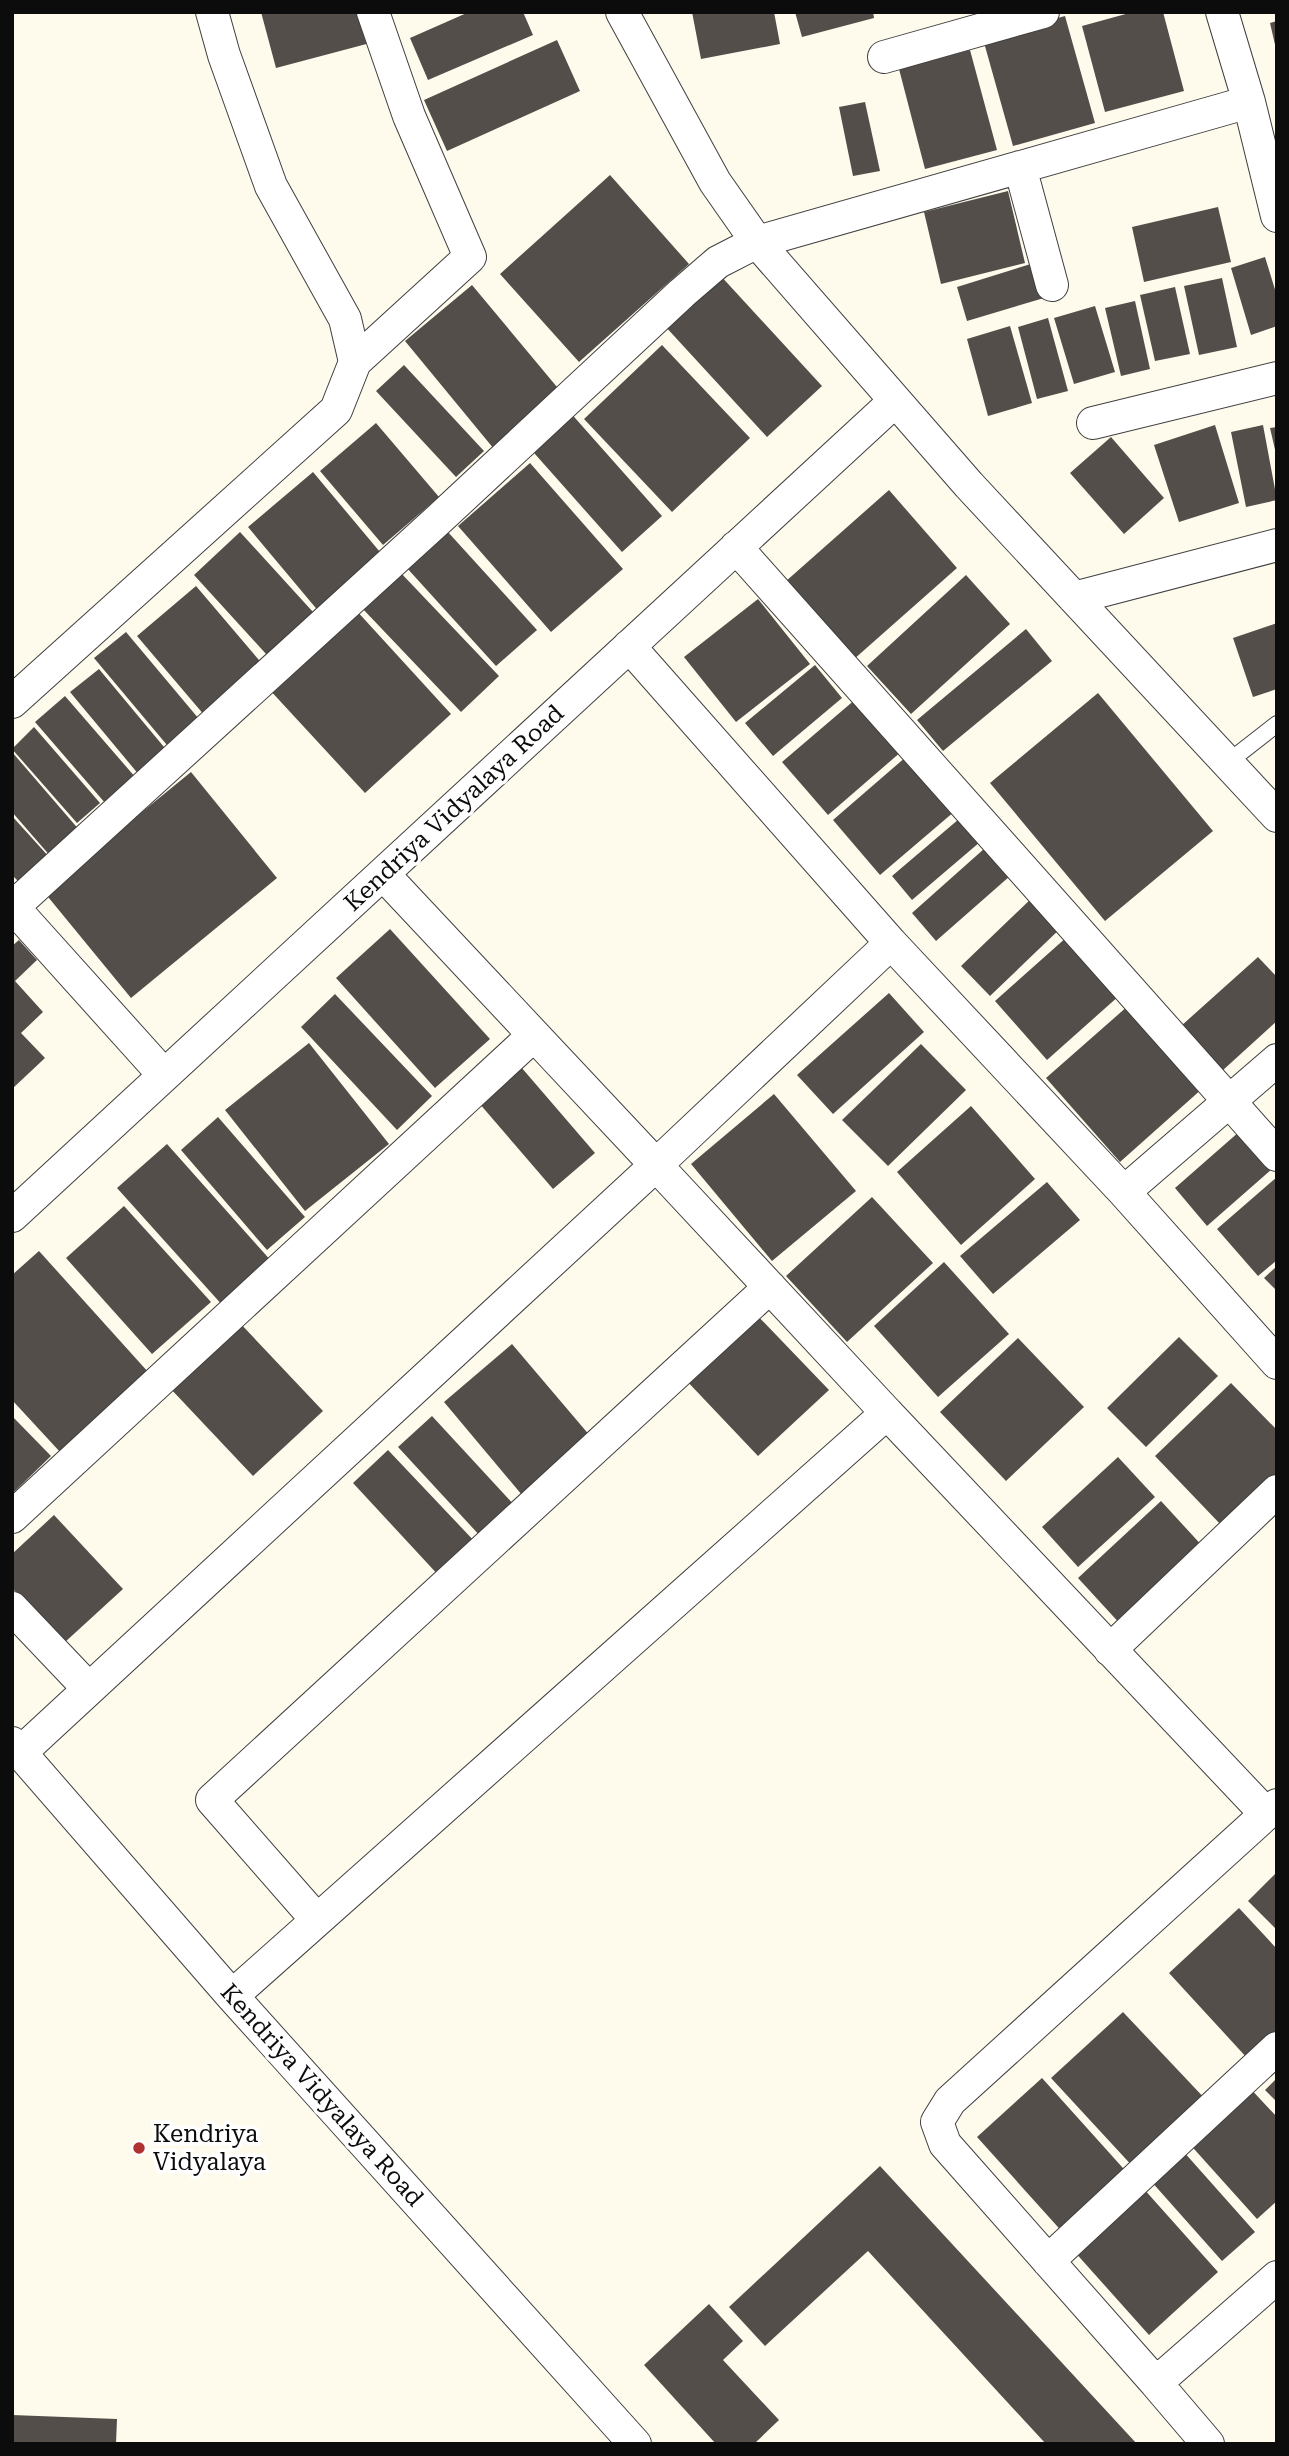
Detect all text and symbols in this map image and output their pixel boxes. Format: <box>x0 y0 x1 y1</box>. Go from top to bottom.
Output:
street label: Kendriya Vidyalaya Road <box>339 699 569 917</box>
street label: Kendriya Vidyalaya Road <box>215 1978 429 2212</box>
place label: Kendriya Vidyalaya <box>153 2120 266 2176</box>
marker: Kendriya Vidyalaya <box>131 2140 147 2156</box>

